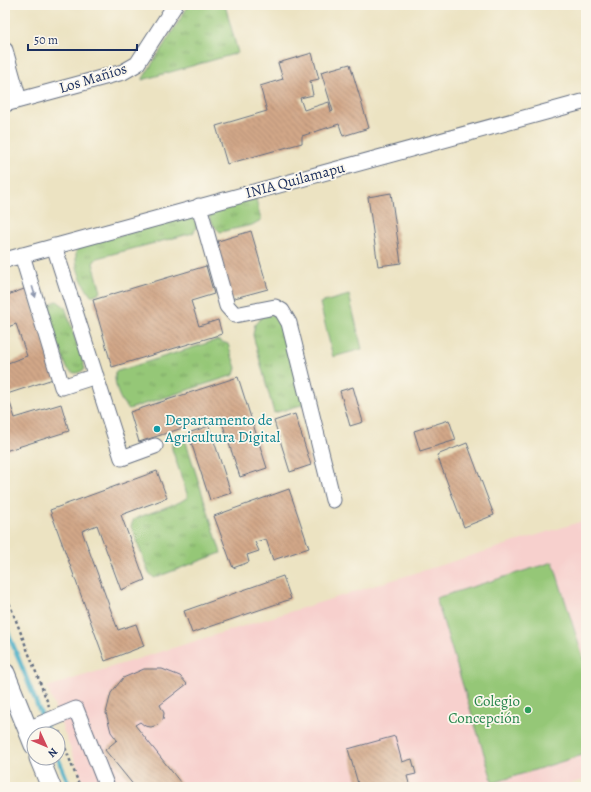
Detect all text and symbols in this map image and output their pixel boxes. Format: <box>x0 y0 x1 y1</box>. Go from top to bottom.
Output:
scale bar <box>28 26 137 52</box>
text: 50 m <box>34 32 58 48</box>
street label: Los Mañíos <box>57 58 129 98</box>
street label: INIA Quilamapu <box>243 157 348 203</box>
one-way arrow <box>31 287 37 299</box>
place label: Departamento de Agricultura Digital <box>164 410 280 447</box>
marker: Departamento de Agricultura Digital <box>152 424 162 434</box>
place label: Colegio Concepción <box>448 691 520 728</box>
marker: Colegio Concepción <box>523 705 533 715</box>
north arrow <box>26 726 66 766</box>
text: N <box>45 745 61 761</box>

